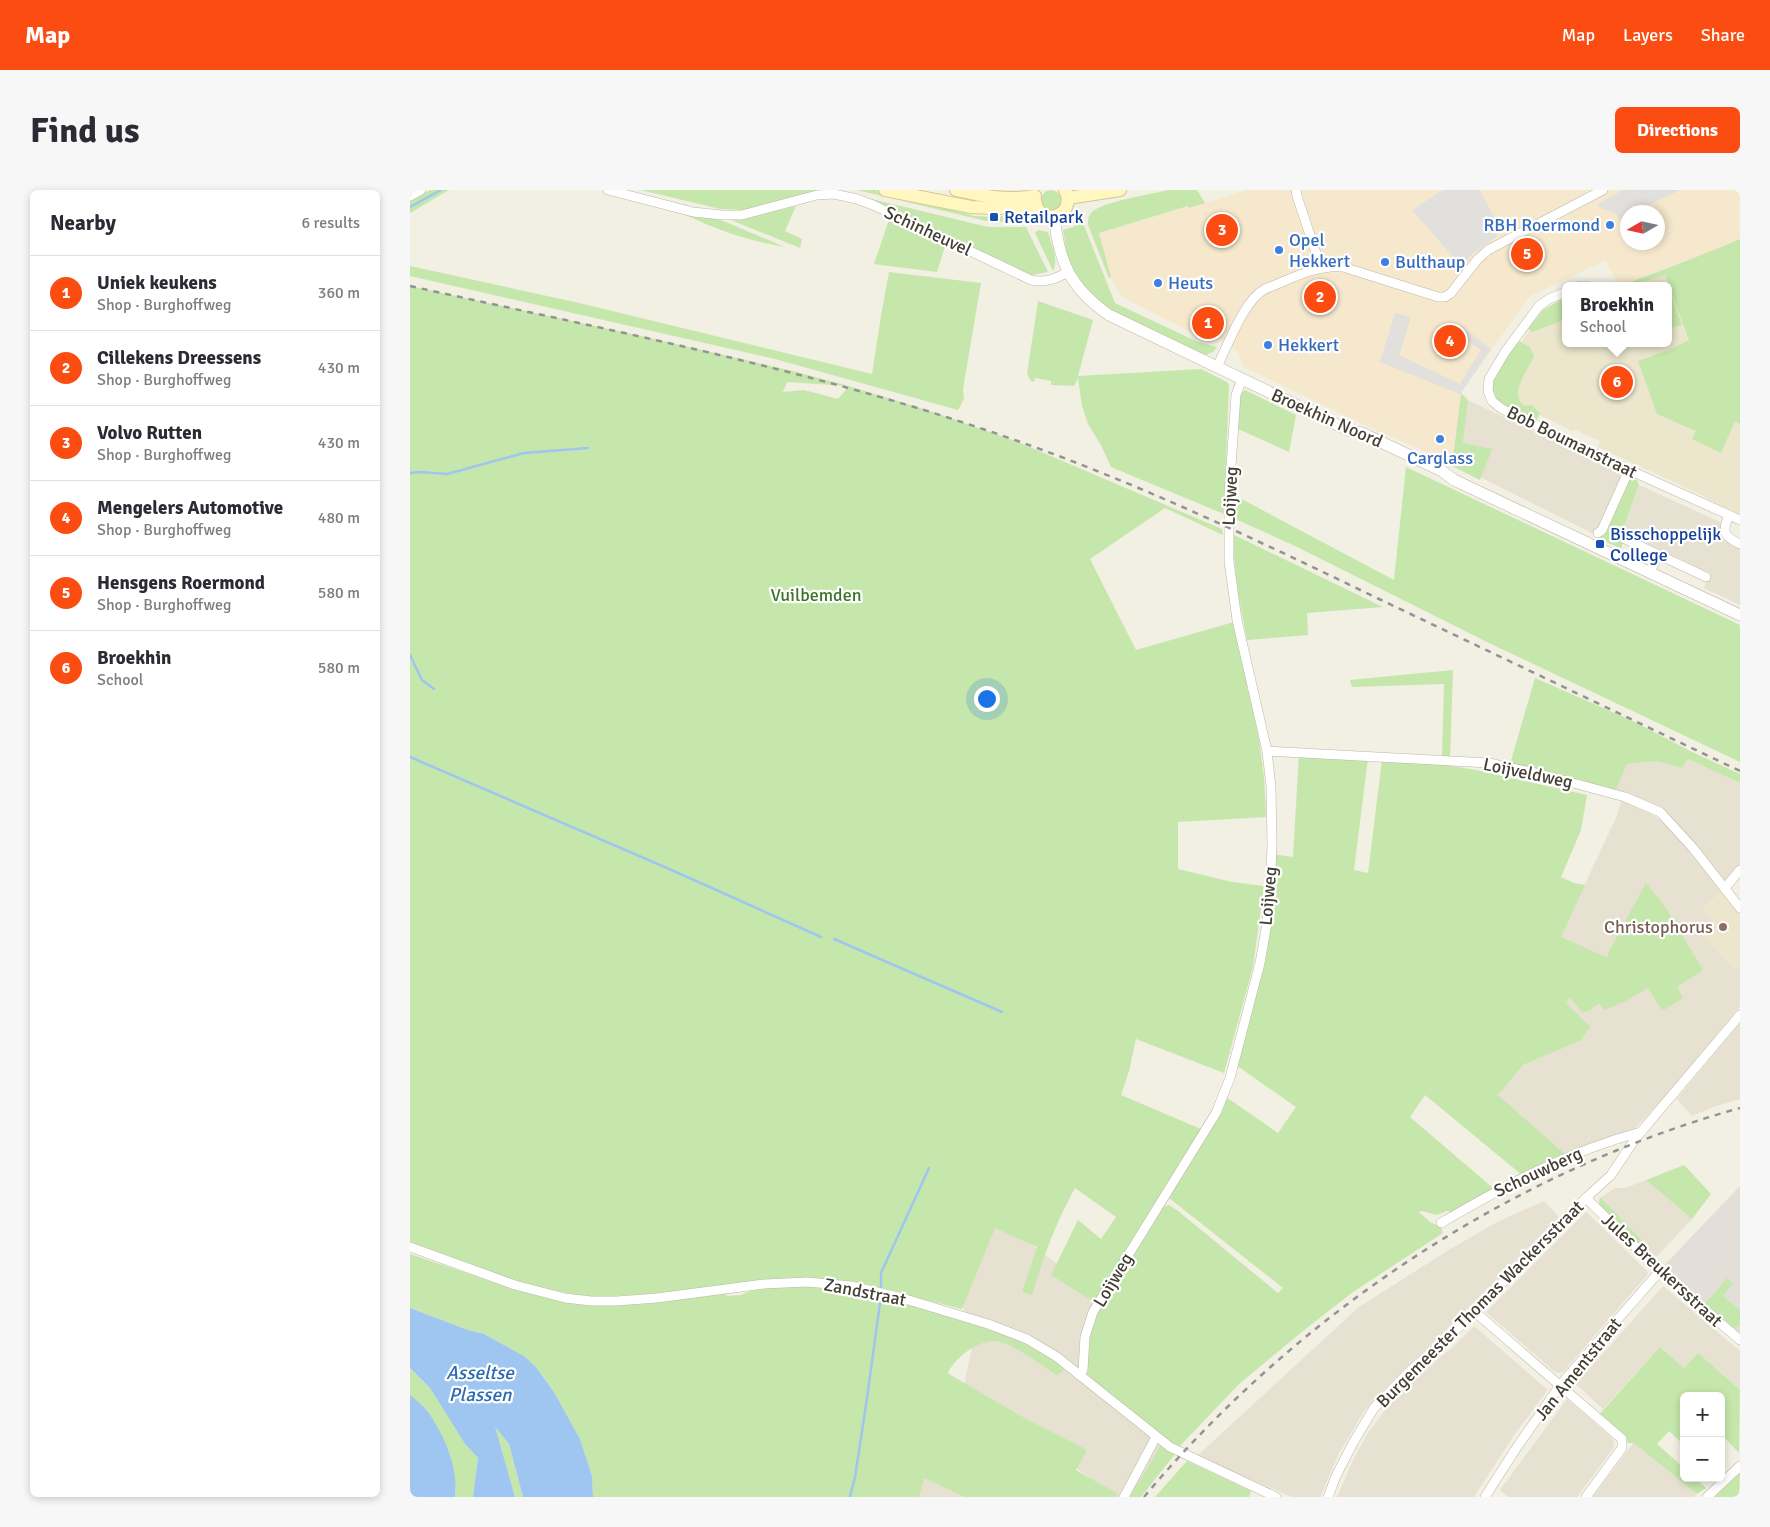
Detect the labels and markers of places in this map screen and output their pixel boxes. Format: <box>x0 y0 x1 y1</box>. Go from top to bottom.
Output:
place label: Retailpark <box>1004 206 1084 228</box>
marker: Retailpark <box>988 211 1000 223</box>
pin: 3 <box>1206 211 1238 249</box>
place label: RBH Roermond <box>1484 214 1600 236</box>
marker: RBH Roermond <box>1604 219 1616 231</box>
place label: Opel Hekkert <box>1289 229 1350 272</box>
pin: 5 <box>1511 235 1543 273</box>
marker: Opel Hekkert <box>1273 244 1285 256</box>
place label: Bulthaup <box>1395 251 1465 273</box>
marker: Bulthaup <box>1379 256 1391 268</box>
place label: Heuts <box>1168 272 1213 294</box>
marker: Heuts <box>1152 277 1164 289</box>
pin: 2 <box>1304 278 1336 316</box>
pin: 1 <box>1192 304 1224 342</box>
pin: 4 <box>1434 322 1466 360</box>
place label: Hekkert <box>1278 334 1339 356</box>
marker: Hekkert <box>1262 339 1274 351</box>
pin: 6 <box>1601 363 1633 401</box>
marker: Carglass <box>1434 433 1446 445</box>
place label: Carglass <box>1407 447 1473 469</box>
place label: Bisschoppelijk College <box>1610 523 1721 566</box>
marker: Bisschoppelijk College <box>1594 538 1606 550</box>
place label: Christophorus <box>1604 916 1713 938</box>
marker: Christophorus <box>1717 921 1729 933</box>

